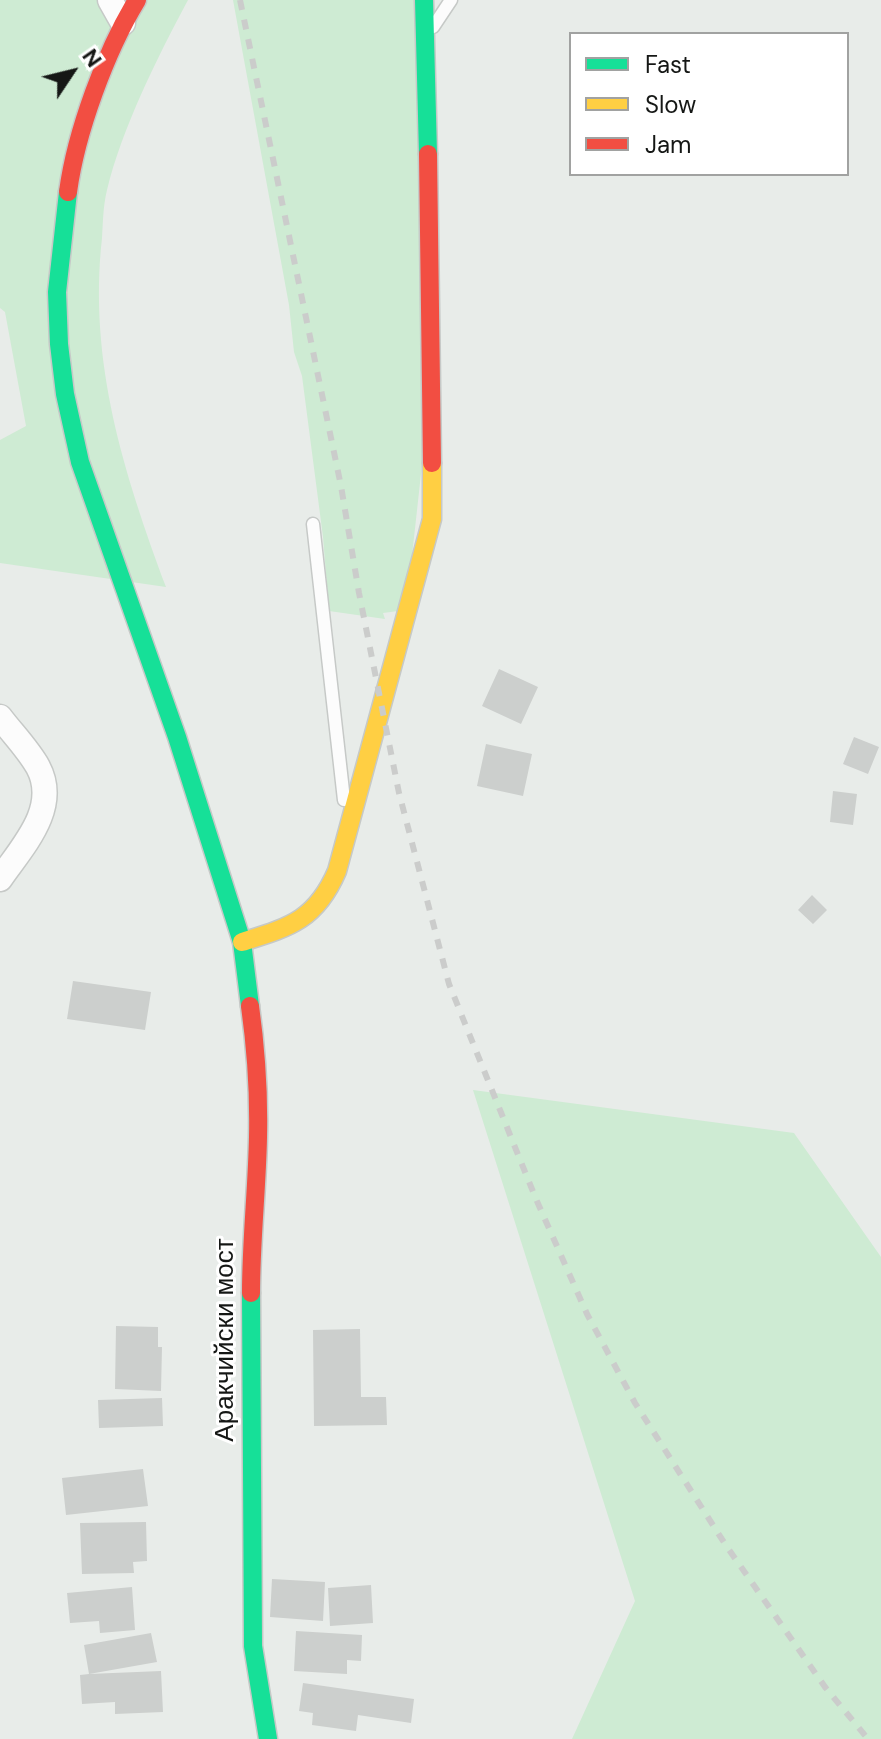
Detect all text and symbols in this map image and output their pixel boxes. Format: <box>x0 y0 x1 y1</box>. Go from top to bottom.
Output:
north arrow <box>32 32 112 112</box>
legend <box>569 32 849 176</box>
text: N <box>76 43 109 73</box>
text: Fast <box>645 49 691 80</box>
text: Slow <box>645 89 696 120</box>
text: Jam <box>645 129 691 160</box>
street label: Аракчийски мост <box>210 1238 242 1442</box>

